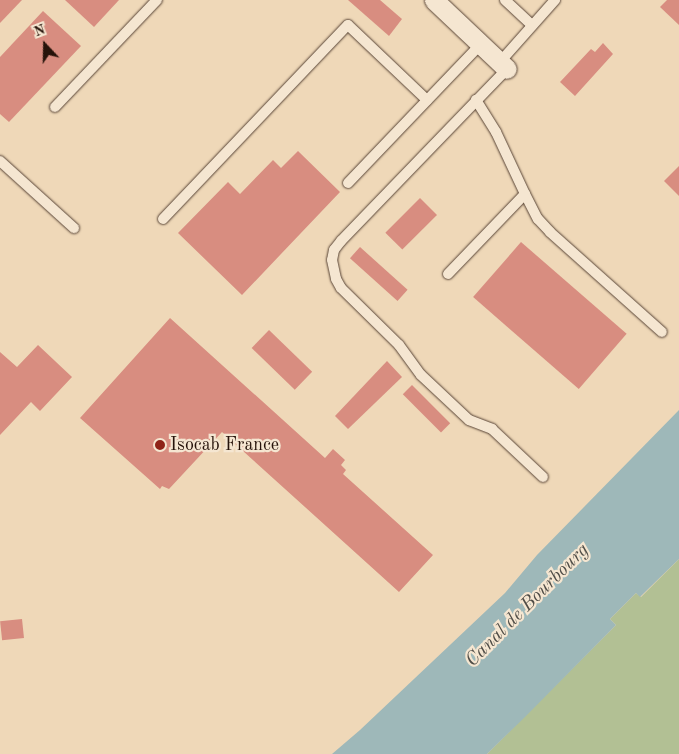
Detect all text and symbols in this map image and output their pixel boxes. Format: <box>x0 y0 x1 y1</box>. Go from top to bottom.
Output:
north arrow <box>20 20 70 70</box>
text: N <box>32 23 47 39</box>
place label: Isocab France <box>170 434 279 456</box>
marker: Isocab France <box>154 439 166 451</box>
water label: Canal de Bourbourg <box>462 540 594 672</box>

